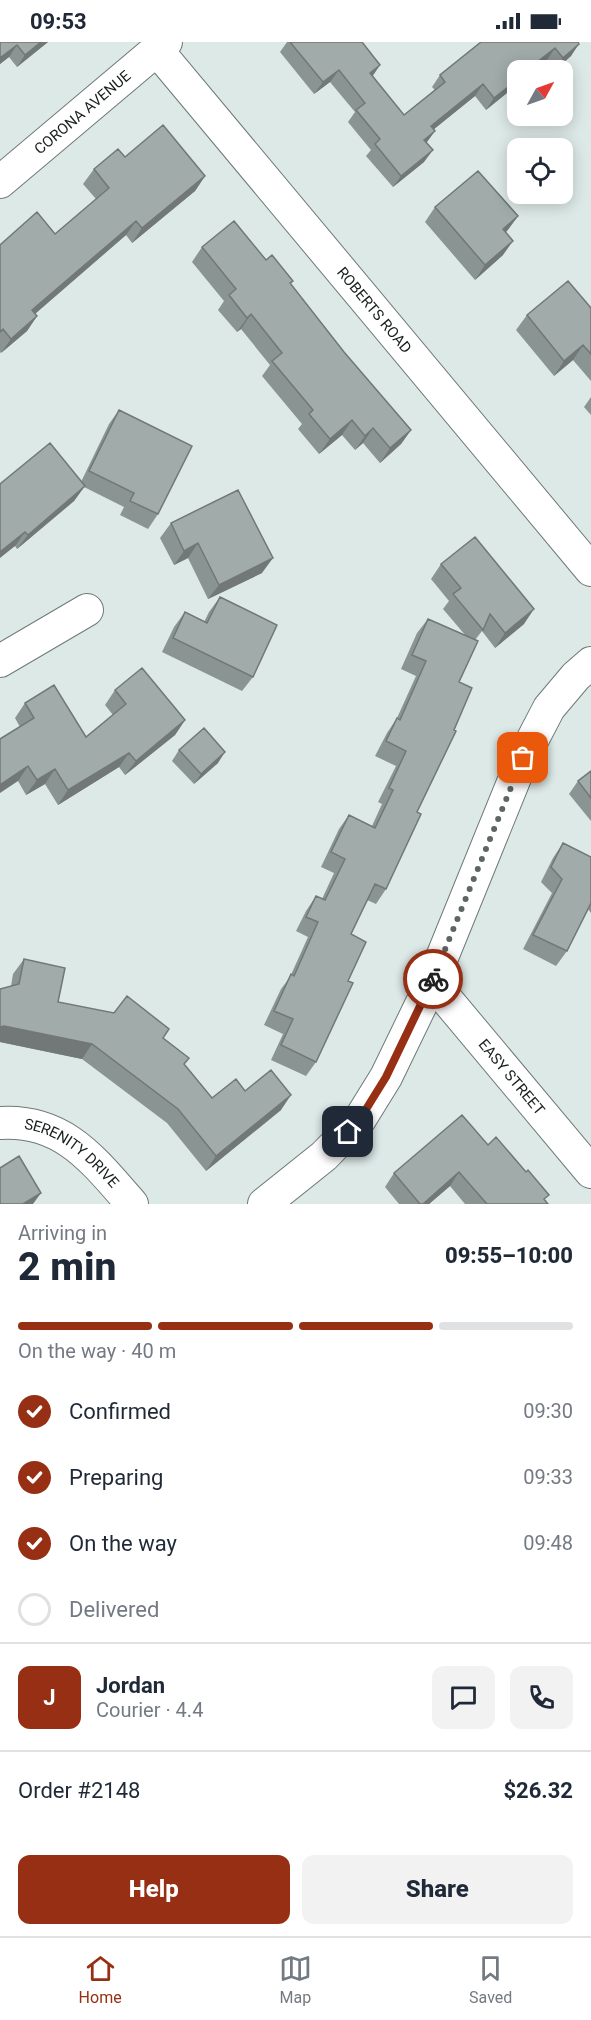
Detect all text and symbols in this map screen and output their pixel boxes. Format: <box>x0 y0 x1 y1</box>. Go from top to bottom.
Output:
text: 09:53 <box>30 9 87 34</box>
north arrow <box>507 60 573 126</box>
map controls <box>507 60 573 204</box>
street label: CORONA AVENUE <box>31 66 135 158</box>
button: locate <box>507 138 573 204</box>
street label: ROBERTS ROAD <box>333 264 415 357</box>
pin <box>497 732 548 783</box>
icon: bag <box>506 741 539 774</box>
courier <box>403 949 463 1009</box>
icon: bike <box>417 963 450 996</box>
street label: EASY STREET <box>475 1036 548 1119</box>
pin <box>322 1106 373 1157</box>
street label: SERENITY DRIVE <box>23 1115 123 1192</box>
icon: home <box>331 1115 364 1148</box>
text: Arriving in <box>18 1221 107 1245</box>
text: 09:55–10:00 <box>445 1243 573 1268</box>
text: 2 min <box>18 1244 116 1290</box>
text: On the way · 40 m <box>18 1339 176 1363</box>
icon: check <box>18 1395 51 1428</box>
text: Confirmed <box>69 1399 171 1424</box>
text: 09:30 <box>523 1399 573 1423</box>
icon: check <box>18 1461 51 1494</box>
text: Preparing <box>69 1465 163 1490</box>
text: 09:33 <box>523 1465 573 1489</box>
icon: check <box>18 1527 51 1560</box>
text: On the way <box>69 1531 177 1556</box>
text: 09:48 <box>523 1531 573 1555</box>
text: Delivered <box>69 1597 159 1622</box>
button: chat <box>432 1666 495 1729</box>
button: phone <box>510 1666 573 1729</box>
text: Jordan <box>96 1673 165 1698</box>
text: J <box>43 1685 56 1710</box>
text: Courier · 4.4 <box>96 1698 203 1722</box>
text: Order #2148 <box>18 1778 140 1803</box>
text: $26.32 <box>504 1778 573 1803</box>
button: Help <box>18 1855 290 1924</box>
button: Share <box>302 1855 573 1924</box>
tab: Home <box>79 1952 122 2007</box>
tab: Map <box>279 1952 312 2007</box>
tab: Saved <box>469 1952 512 2007</box>

